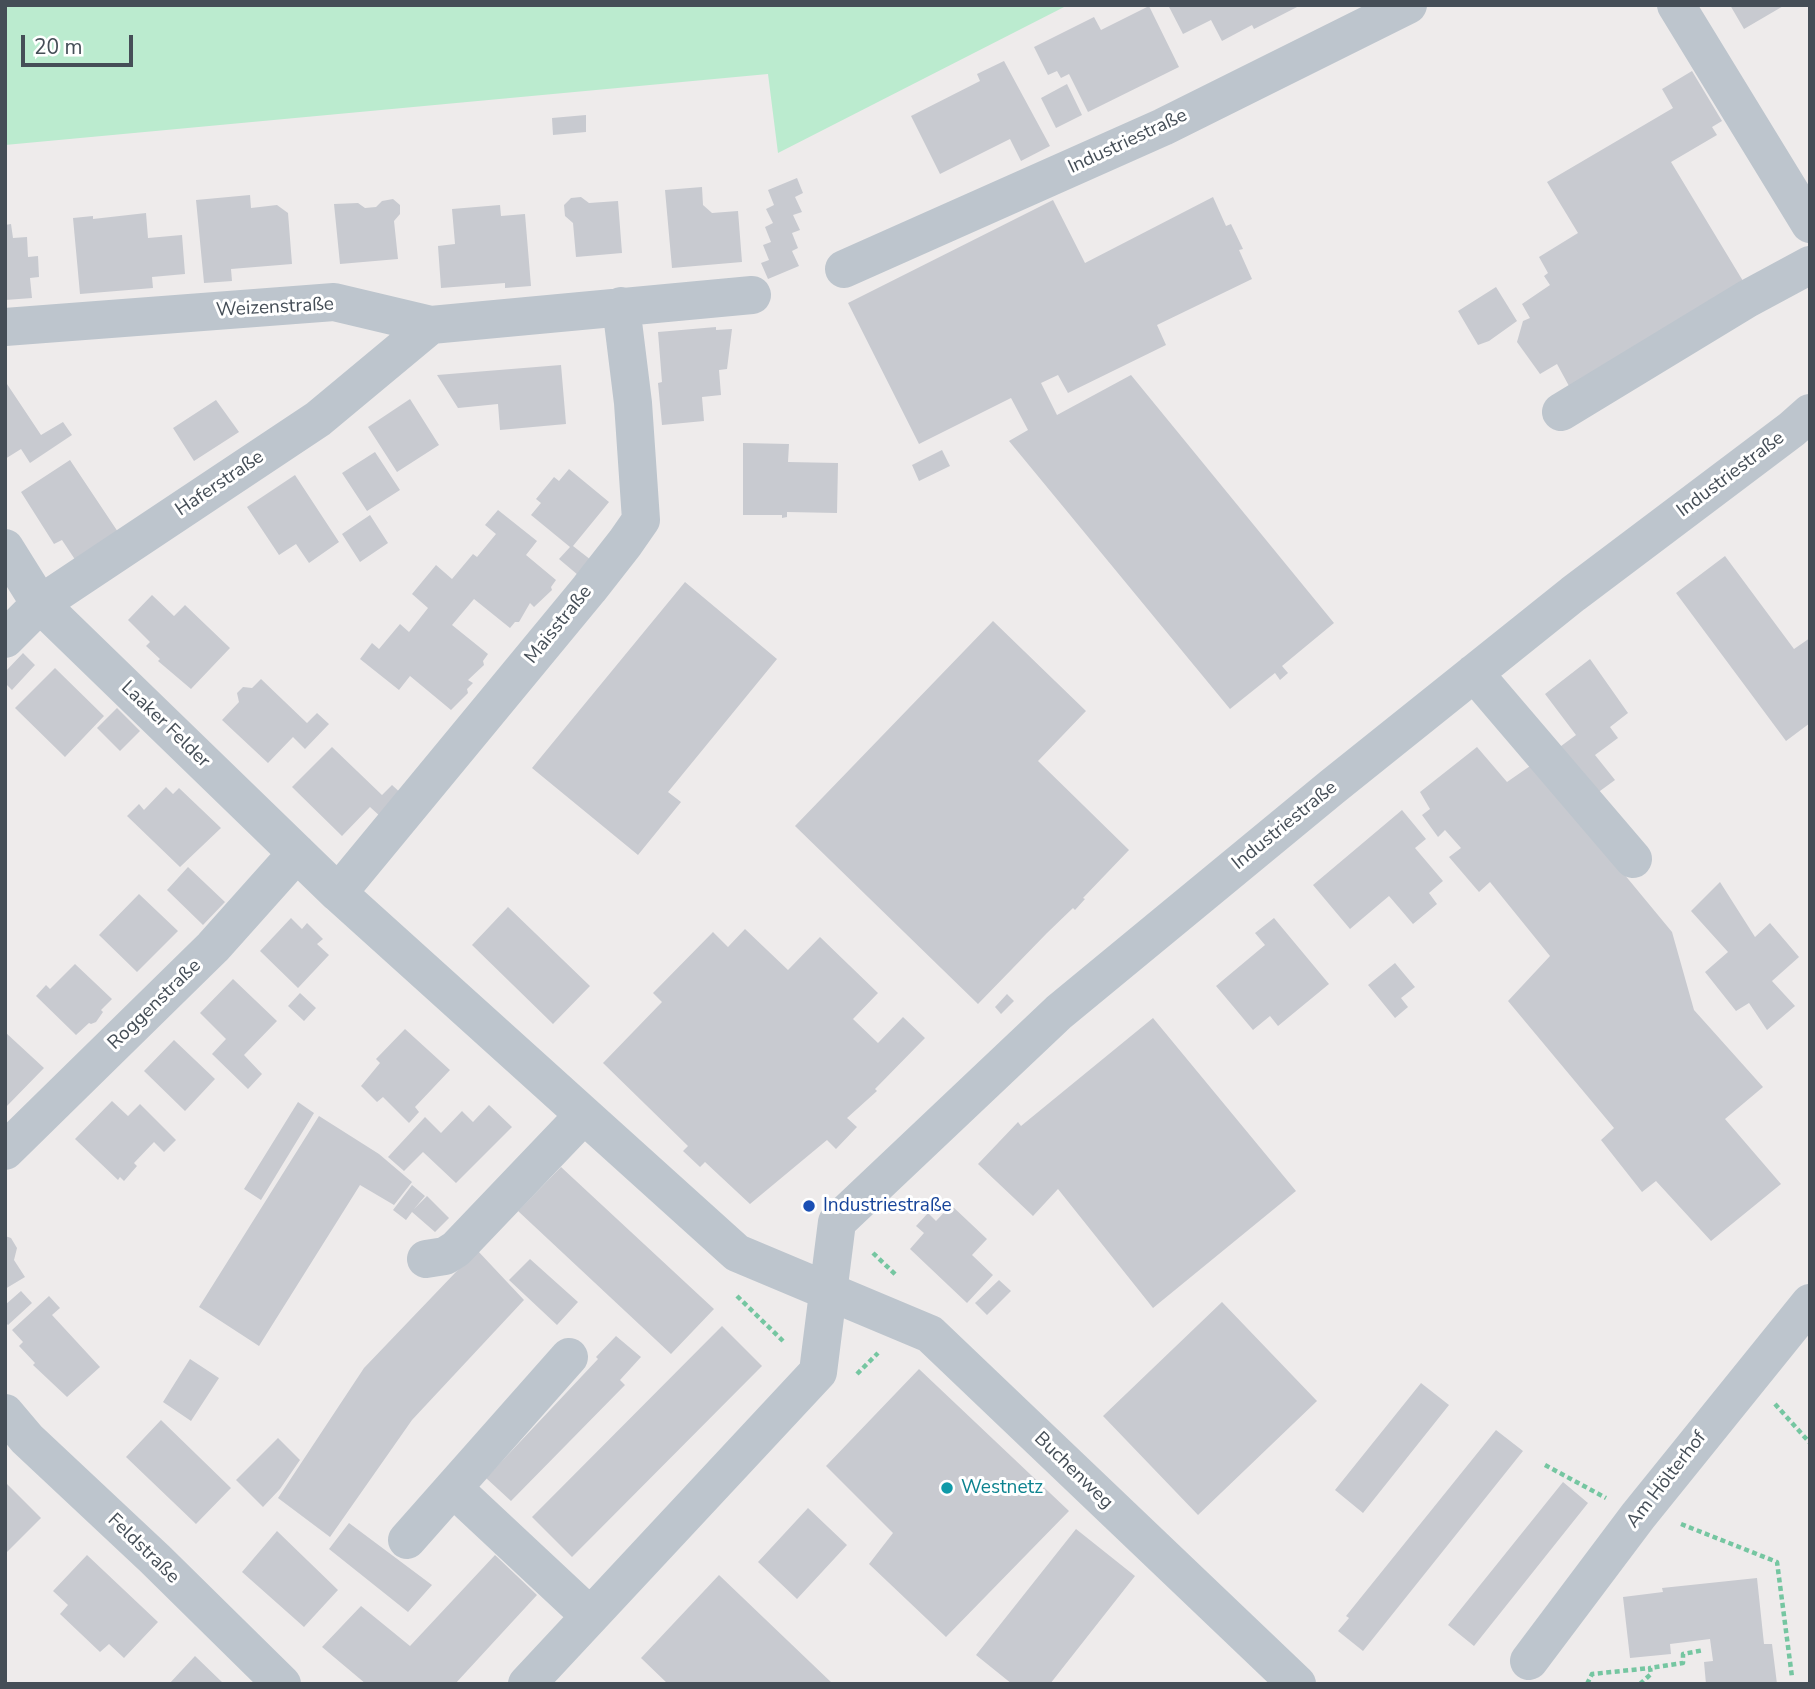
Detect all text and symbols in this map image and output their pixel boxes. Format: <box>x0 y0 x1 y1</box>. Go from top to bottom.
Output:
scale bar <box>24 21 136 65</box>
text: 20 m <box>34 33 83 61</box>
street label: Industriestraße <box>1065 104 1191 180</box>
street label: Weizenstraße <box>215 294 335 322</box>
street label: Industriestraße <box>1673 427 1789 523</box>
street label: Haferstraße <box>171 446 269 522</box>
street label: Maisstraße <box>521 581 597 669</box>
street label: Laaker Felder <box>116 677 214 773</box>
street label: Industriestraße <box>1228 777 1342 875</box>
street label: Roggenstraße <box>104 955 206 1055</box>
place label: Industriestraße <box>823 1195 952 1217</box>
marker: Industriestraße <box>801 1198 817 1214</box>
street label: Am Hölterhof <box>1622 1427 1712 1533</box>
street label: Buchenweg <box>1029 1428 1117 1514</box>
place label: Westnetz <box>961 1477 1043 1499</box>
marker: Westnetz <box>939 1480 955 1496</box>
street label: Feldstraße <box>102 1509 184 1589</box>

